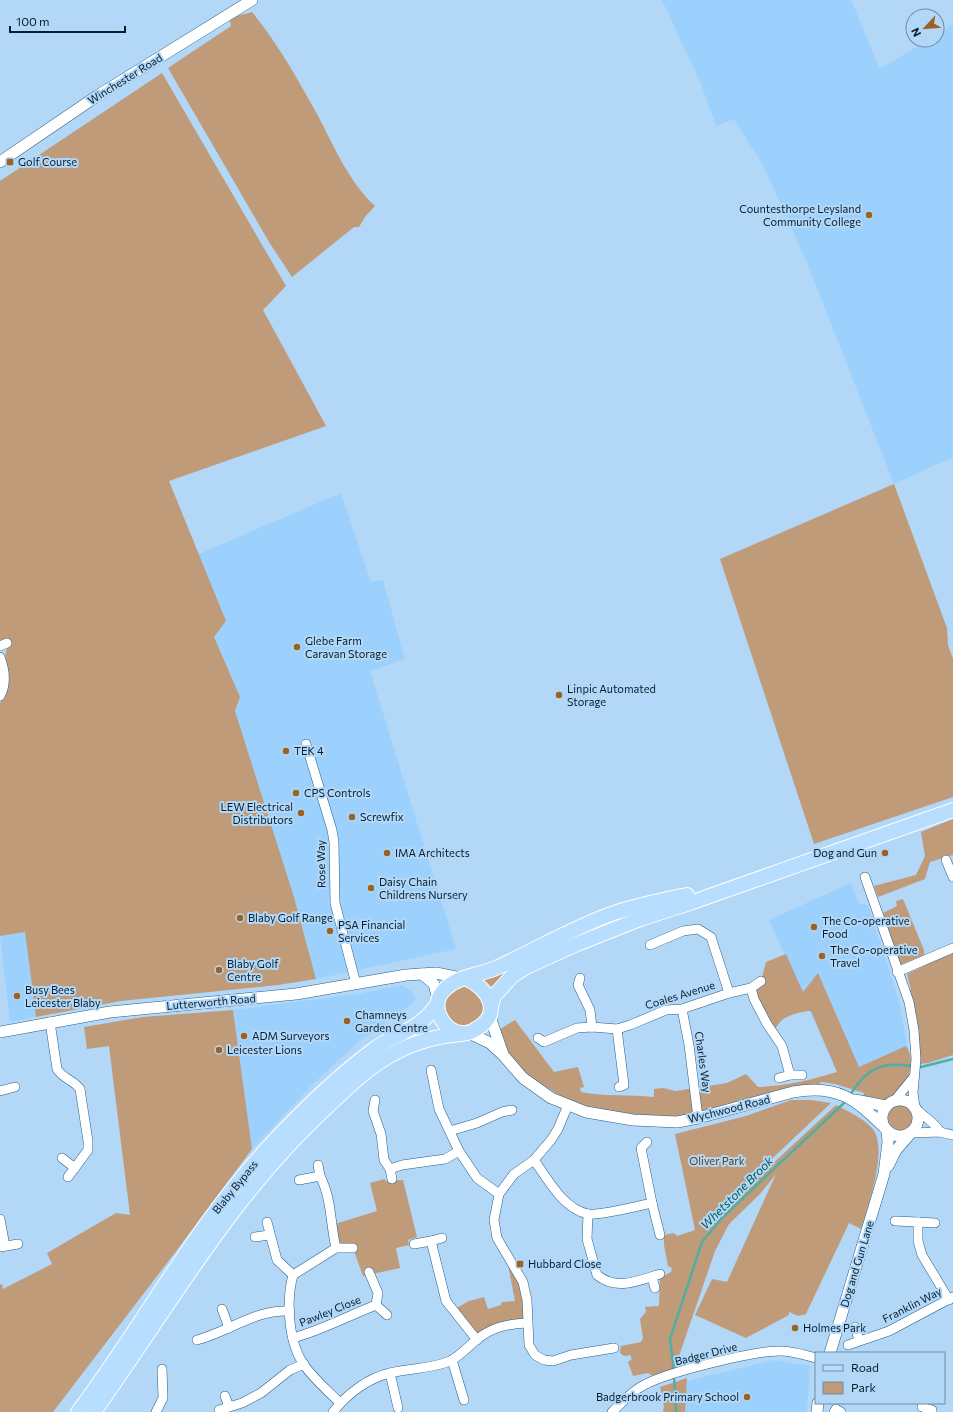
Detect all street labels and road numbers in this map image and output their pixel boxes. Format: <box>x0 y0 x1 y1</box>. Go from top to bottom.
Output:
street label: Winchester Road <box>85 50 164 107</box>
street label: Rose Way <box>314 839 327 888</box>
street label: Coales Avenue <box>643 978 716 1011</box>
street label: Lutterworth Road <box>166 991 256 1012</box>
street label: Charles Way <box>693 1030 714 1094</box>
street label: Wychwood Road <box>687 1092 771 1125</box>
street label: Blaby Bypass <box>209 1157 260 1216</box>
street label: Dog and Gun Lane <box>837 1219 876 1309</box>
street label: Franklin Way <box>880 1284 944 1325</box>
street label: Pawley Close <box>297 1292 363 1329</box>
street label: Badger Drive <box>673 1339 739 1368</box>

